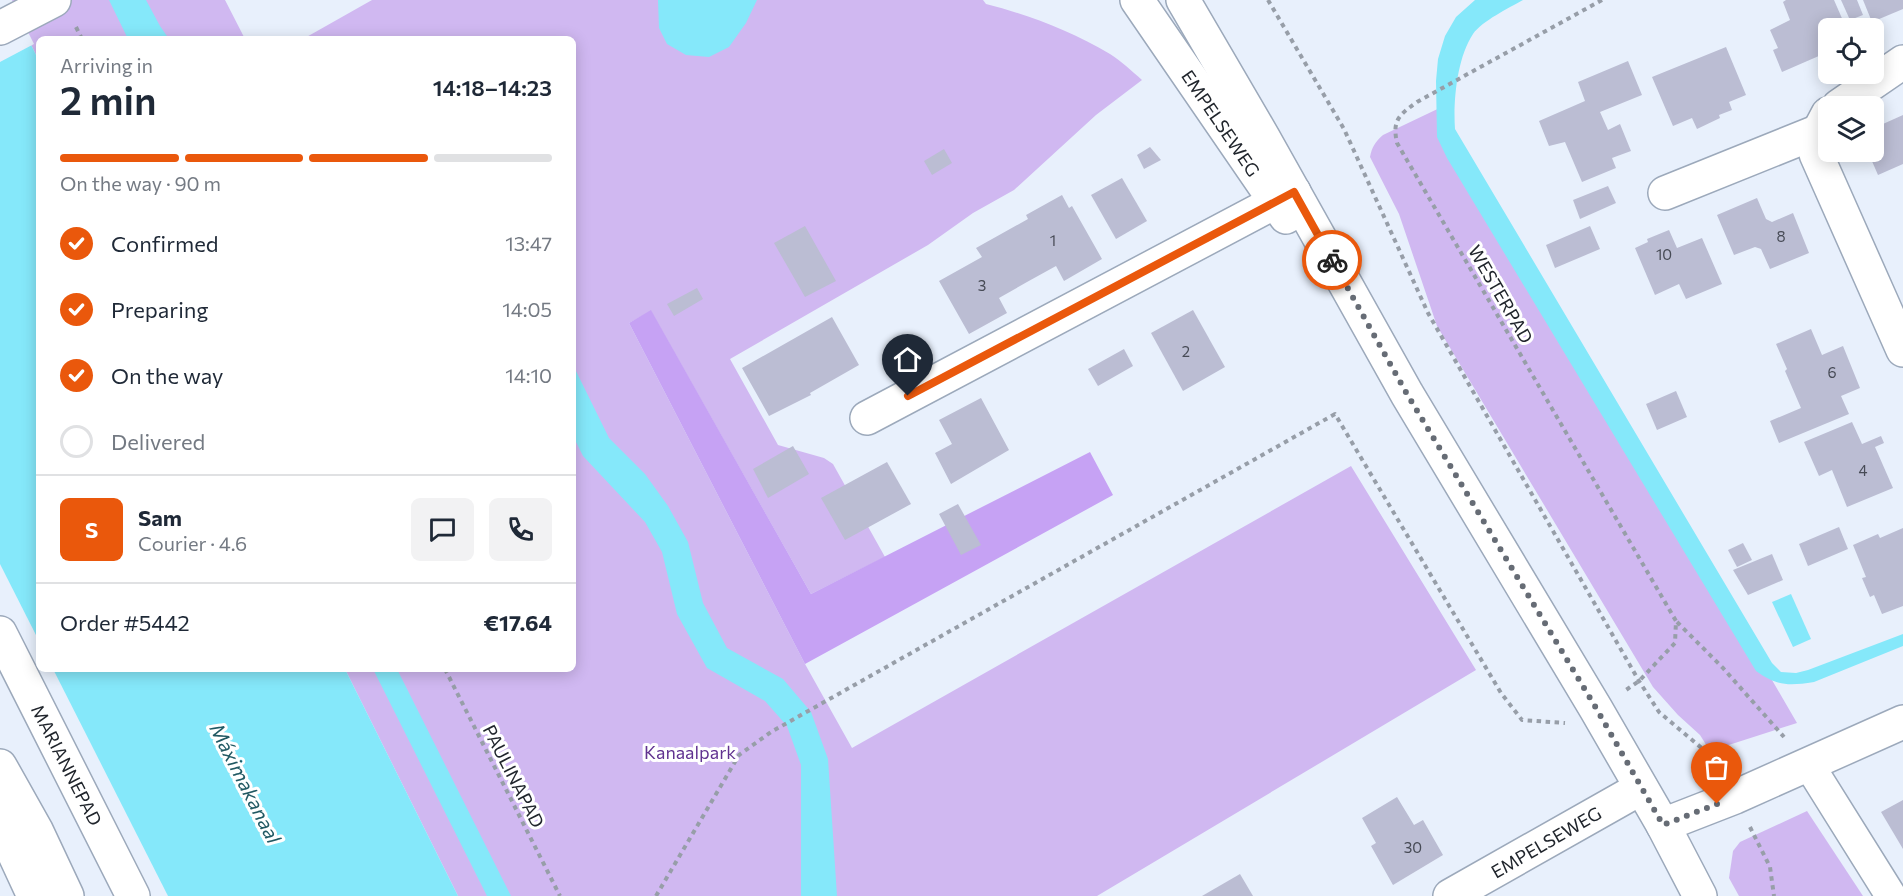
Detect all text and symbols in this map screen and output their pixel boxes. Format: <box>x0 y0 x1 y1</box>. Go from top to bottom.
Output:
map controls <box>1818 18 1884 162</box>
button: locate <box>1818 18 1884 84</box>
text: Arriving in <box>60 53 153 77</box>
street label: EMPELSEWEG <box>1177 66 1265 180</box>
text: 14:18–14:23 <box>433 74 552 101</box>
text: 2 min <box>60 75 157 123</box>
button: layers <box>1818 96 1884 162</box>
text: On the way · 90 m <box>60 171 221 195</box>
icon: check <box>60 227 93 260</box>
house number: 8 <box>1776 227 1786 245</box>
text: Confirmed <box>111 230 218 257</box>
courier <box>1302 230 1362 290</box>
text: 13:47 <box>505 231 552 255</box>
house number: 1 <box>1050 231 1056 249</box>
street label: WESTERPAD <box>1464 241 1538 347</box>
icon: bike <box>1316 244 1349 277</box>
house number: 10 <box>1656 245 1672 263</box>
house number: 3 <box>978 276 986 294</box>
icon: check <box>60 293 93 326</box>
text: Preparing <box>111 296 208 323</box>
text: 14:05 <box>502 297 552 321</box>
pin <box>882 334 933 396</box>
house number: 2 <box>1182 342 1190 360</box>
icon: home <box>891 343 924 376</box>
icon: check <box>60 359 93 392</box>
text: On the way <box>111 362 223 389</box>
text: 14:10 <box>505 363 552 387</box>
house number: 6 <box>1827 363 1837 381</box>
text: Delivered <box>111 428 205 455</box>
house number: 4 <box>1859 461 1868 479</box>
button: chat <box>411 498 474 561</box>
button: phone <box>489 498 552 561</box>
text: Sam <box>138 504 182 531</box>
text: S <box>85 516 98 543</box>
text: Courier · 4.6 <box>138 531 247 555</box>
text: Order #5442 <box>60 609 190 636</box>
text: €17.64 <box>484 609 552 636</box>
street label: MARIANNEPAD <box>27 701 107 829</box>
water label: Máximakanaal <box>205 719 287 848</box>
street label: PAULINAPAD <box>479 721 549 831</box>
park label: Kanaalpark <box>644 741 736 763</box>
pin <box>1691 742 1742 804</box>
icon: bag <box>1700 751 1733 784</box>
street label: EMPELSEWEG <box>1487 802 1605 882</box>
house number: 30 <box>1404 838 1422 856</box>

